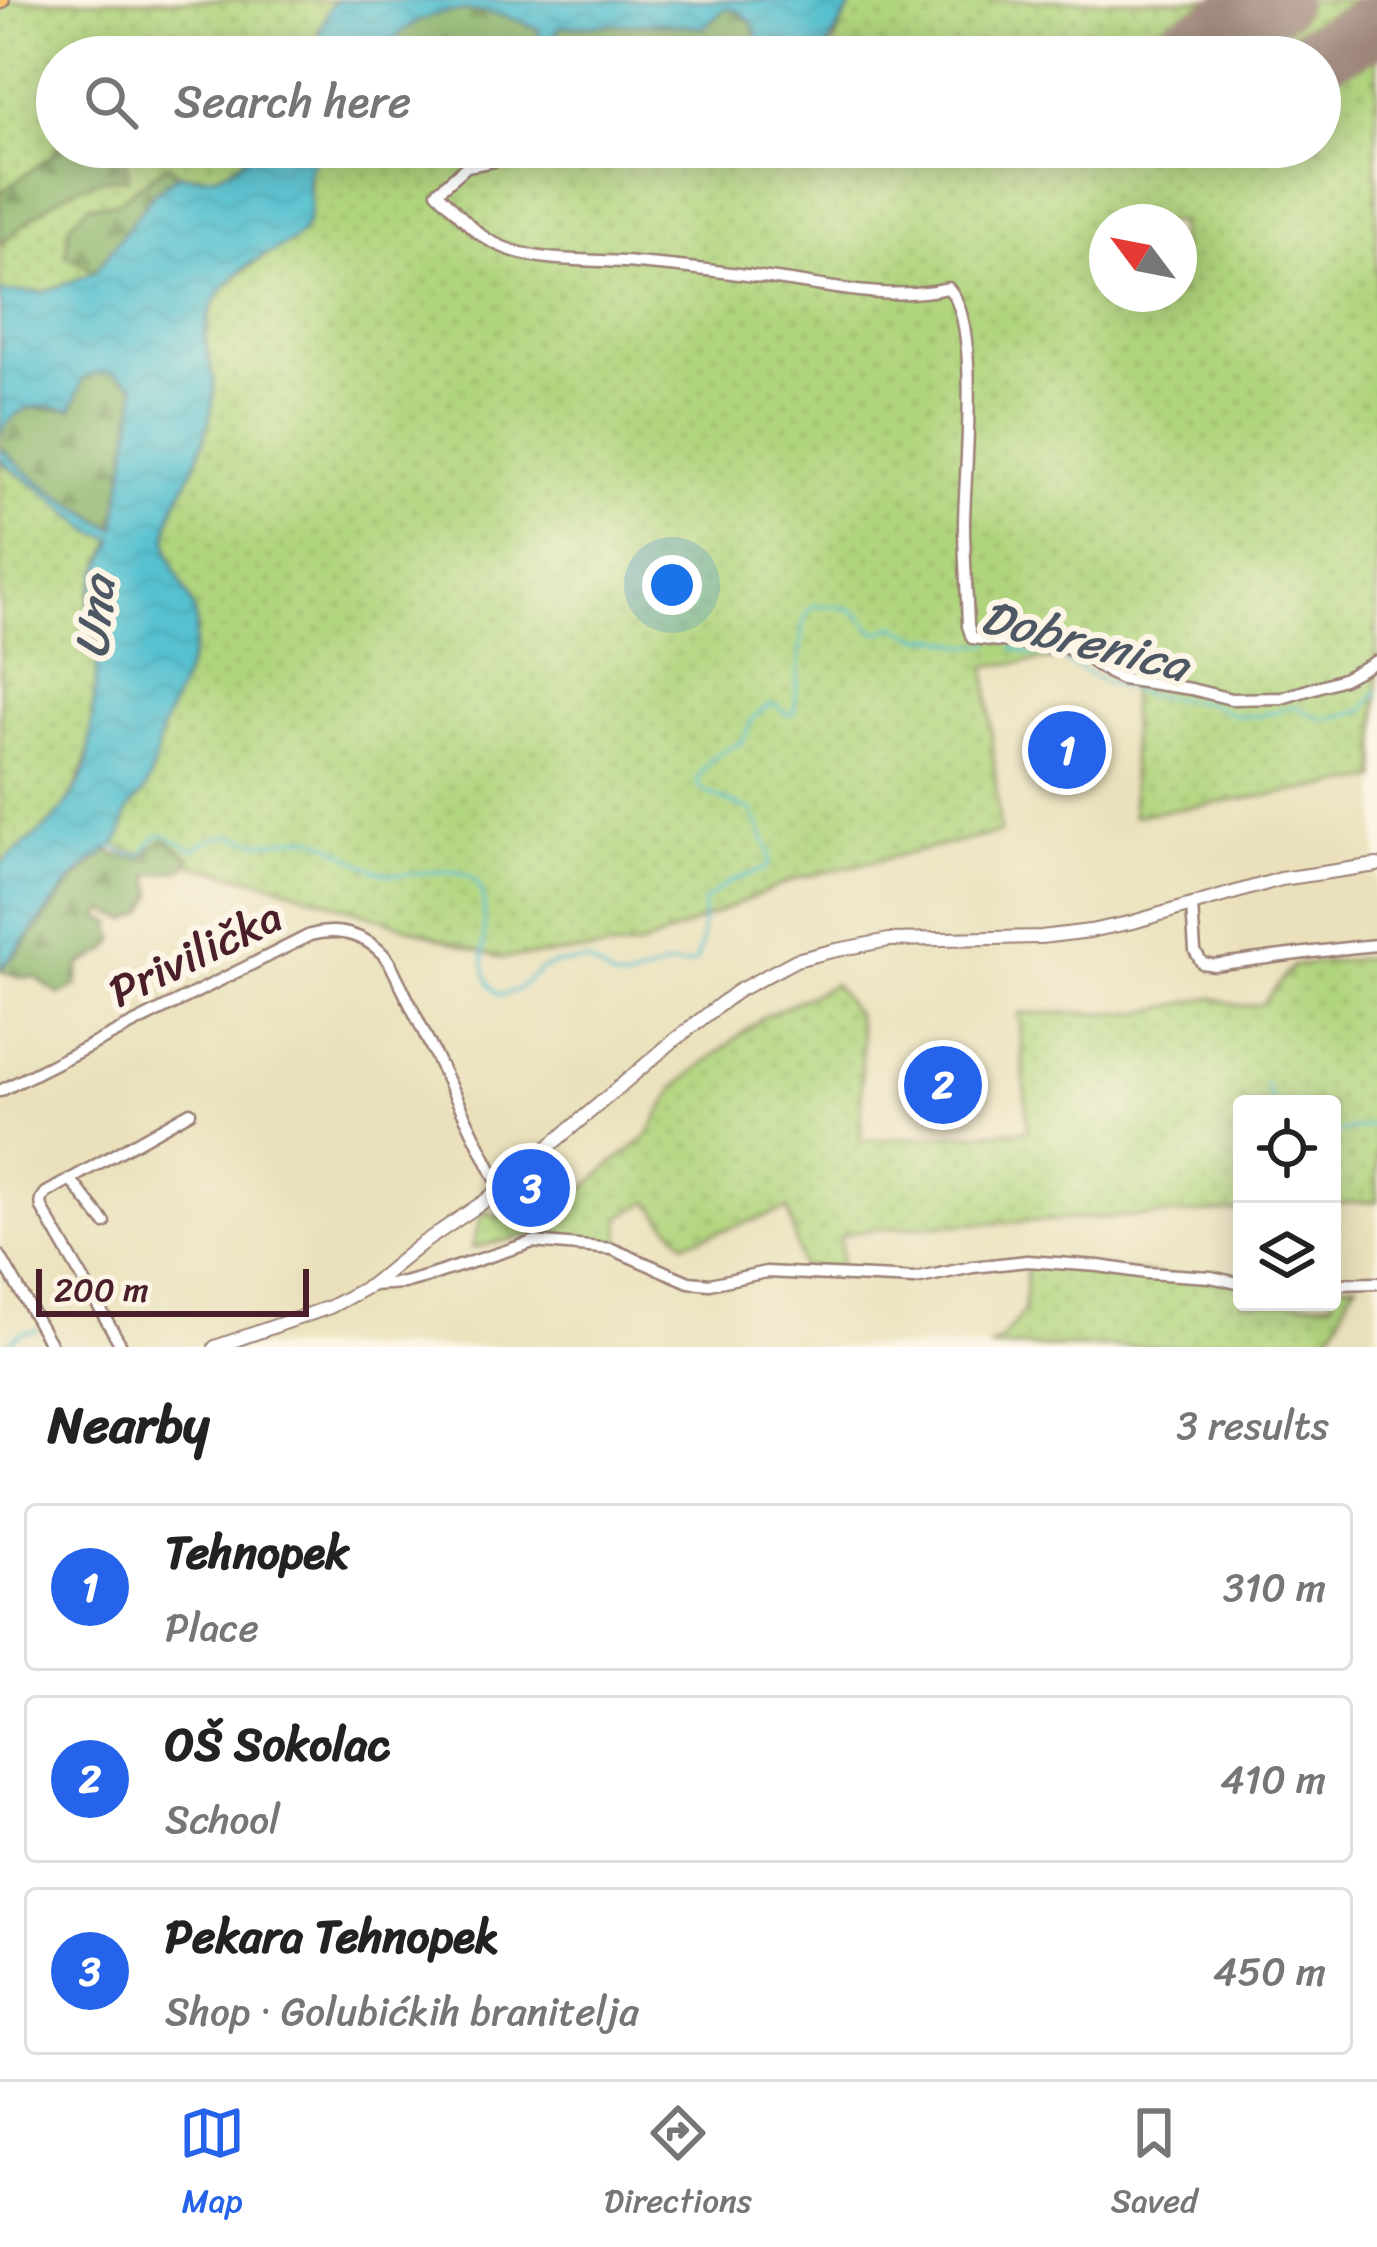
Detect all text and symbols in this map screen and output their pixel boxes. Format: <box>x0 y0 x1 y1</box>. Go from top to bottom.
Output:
search box <box>36 36 1341 168</box>
text: Search here <box>174 62 411 142</box>
icon: search <box>78 69 144 135</box>
north arrow <box>1089 204 1197 312</box>
your location <box>642 555 702 615</box>
water label: Una <box>49 569 141 661</box>
water label: Dobrenica <box>972 574 1201 708</box>
pin: 1 <box>1028 705 1106 795</box>
street label: Privilička <box>94 877 296 1031</box>
pin: 2 <box>904 1040 982 1130</box>
map controls <box>1233 1095 1341 1311</box>
button: locate <box>1233 1095 1341 1203</box>
pin: 3 <box>492 1143 570 1233</box>
button: layers <box>1233 1203 1341 1311</box>
text: 200 m <box>54 1261 149 1319</box>
scale bar <box>36 1263 309 1316</box>
text: Nearby <box>48 1380 209 1470</box>
text: 3 results <box>1176 1391 1329 1460</box>
text: Tehnopek <box>165 1513 349 1593</box>
text: 1 <box>82 1553 98 1622</box>
text: 310 m <box>1223 1553 1326 1622</box>
text: Place <box>165 1593 259 1662</box>
text: OŠ Sokolac <box>165 1705 390 1785</box>
text: 2 <box>79 1745 101 1814</box>
text: 410 m <box>1220 1745 1326 1814</box>
text: School <box>165 1785 280 1854</box>
text: Pekara Tehnopek <box>165 1897 499 1977</box>
text: 3 <box>79 1937 101 2006</box>
text: 450 m <box>1213 1937 1326 2006</box>
text: Shop · Golubićkih branitelja <box>165 1977 639 2046</box>
tab: Map <box>179 2100 245 2230</box>
tab: Directions <box>604 2100 752 2230</box>
tab: Saved <box>1111 2100 1198 2230</box>

